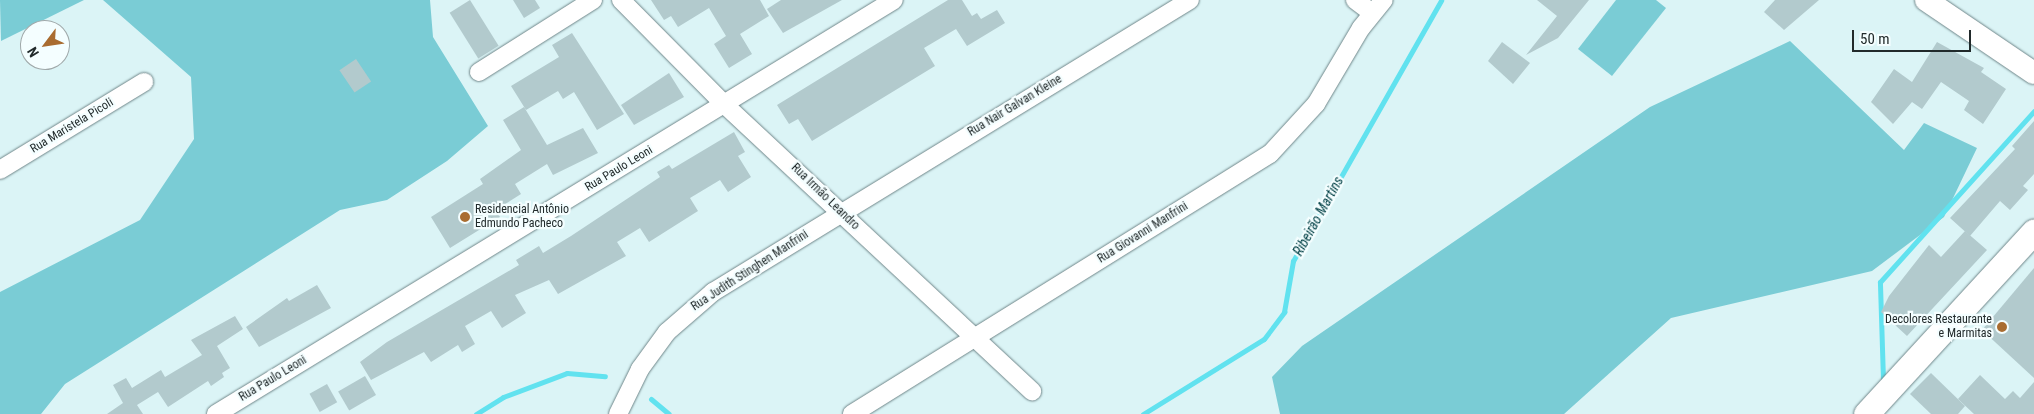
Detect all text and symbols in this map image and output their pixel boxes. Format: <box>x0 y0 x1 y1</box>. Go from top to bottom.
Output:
north arrow <box>20 20 70 70</box>
scale bar <box>1854 20 1973 52</box>
text: 50 m <box>1860 30 1890 48</box>
text: N <box>24 44 42 60</box>
street label: Rua Nair Galvan Kleine <box>965 72 1065 140</box>
street label: Rua Maristela Picoli <box>28 96 116 156</box>
street label: Rua Paulo Leoni <box>583 143 655 195</box>
street label: Rua Irmão Leandro <box>788 161 862 233</box>
water label: Ribeirão Martins <box>1289 173 1347 259</box>
street label: Rua Giovanni Manfrini <box>1095 199 1191 267</box>
place label: Residencial Antônio Edmundo Pacheco <box>475 203 569 231</box>
marker: Residencial Antônio Edmundo Pacheco <box>459 211 471 223</box>
street label: Rua Judith Stinghen Manfrini <box>689 228 811 314</box>
place label: Decolores Restaurante e Marmitas <box>1885 313 1992 341</box>
marker: Decolores Restaurante e Marmitas <box>1996 321 2008 333</box>
street label: Rua Paulo Leoni <box>237 353 309 405</box>

